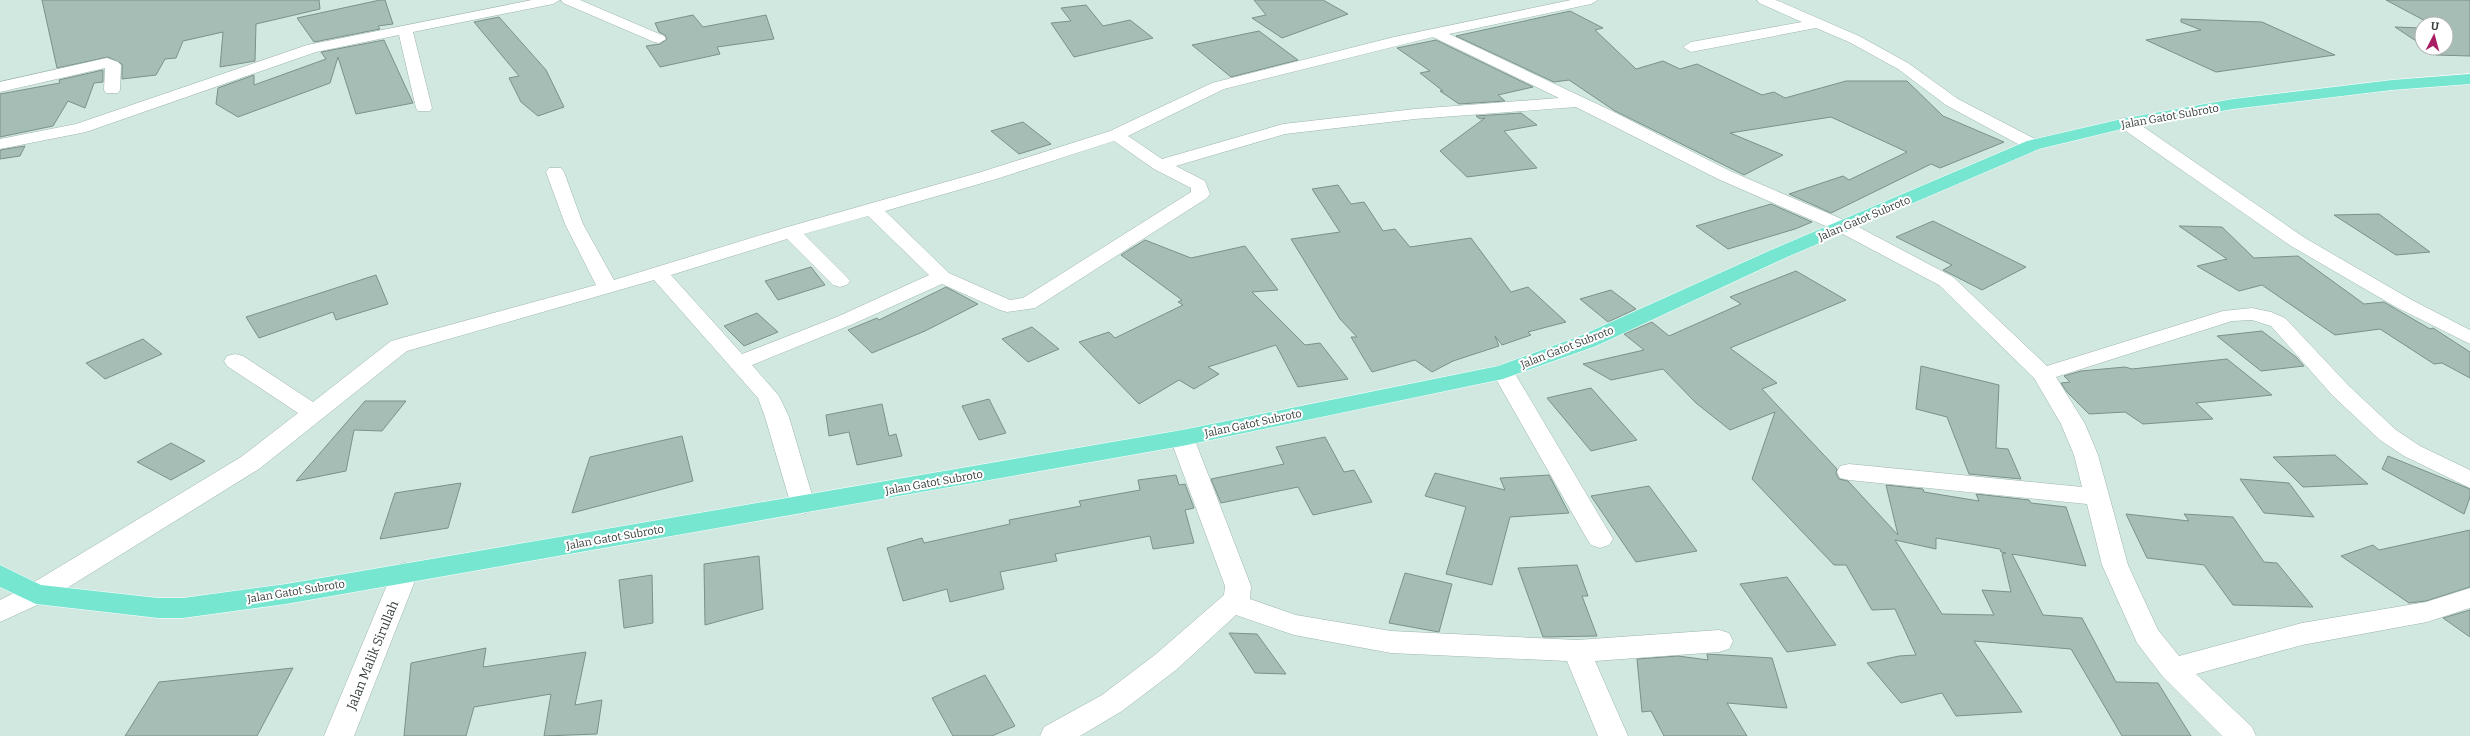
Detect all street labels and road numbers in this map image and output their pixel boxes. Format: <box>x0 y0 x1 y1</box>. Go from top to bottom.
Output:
street label: Jalan Gatot Subroto <box>2119 102 2220 132</box>
street label: Jalan Gatot Subroto <box>1815 193 1912 244</box>
street label: Jalan Gatot Subroto <box>1518 324 1616 372</box>
street label: Jalan Gatot Subroto <box>1203 407 1303 440</box>
street label: Jalan Gatot Subroto <box>883 468 984 498</box>
street label: Jalan Gatot Subroto <box>564 523 665 553</box>
street label: Jalan Gatot Subroto <box>245 577 346 606</box>
street label: Jalan Malik Sirullah <box>343 598 401 713</box>

